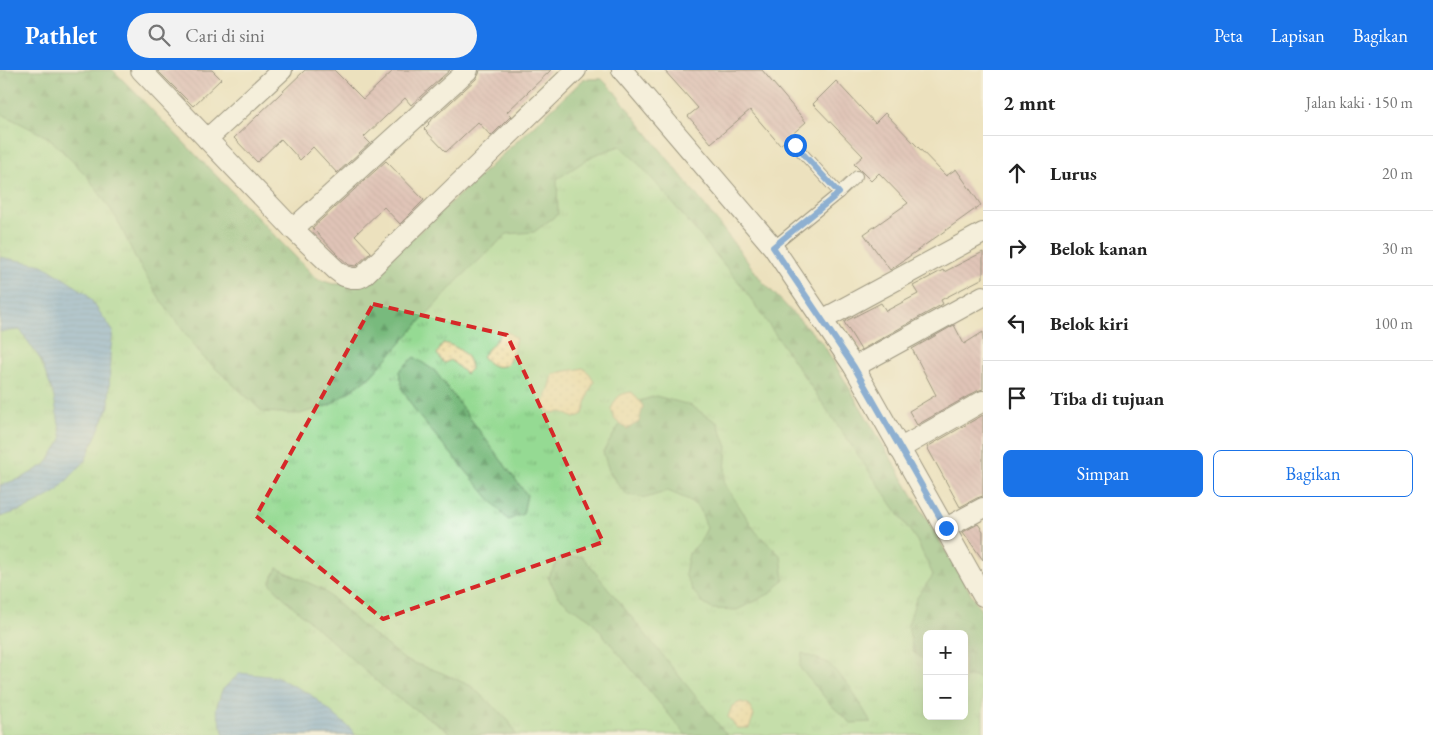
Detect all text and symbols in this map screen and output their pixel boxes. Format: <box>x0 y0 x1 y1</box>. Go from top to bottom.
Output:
search box <box>127 13 477 58</box>
text: Pathlet <box>25 20 97 51</box>
icon: search <box>145 21 173 49</box>
text: Cari di sini <box>185 23 265 48</box>
text: Peta <box>1214 24 1243 47</box>
text: Lapisan <box>1271 24 1325 47</box>
text: Bagikan <box>1353 24 1408 47</box>
text: 2 mnt <box>1003 89 1055 116</box>
text: Jalan kaki · 150 m <box>1306 92 1413 113</box>
route start <box>784 134 807 157</box>
icon: ahead <box>1003 159 1031 187</box>
text: Lurus <box>1050 161 1097 186</box>
text: 20 m <box>1382 163 1413 184</box>
icon: right <box>1003 234 1031 262</box>
text: Belok kanan <box>1050 236 1148 261</box>
text: 30 m <box>1382 238 1413 259</box>
icon: left <box>1003 309 1031 337</box>
text: Belok kiri <box>1050 311 1129 336</box>
text: 100 m <box>1374 313 1413 334</box>
icon: arrive <box>1003 384 1031 412</box>
text: Tiba di tujuan <box>1050 386 1164 411</box>
button: Simpan <box>1003 450 1203 497</box>
button: Bagikan <box>1213 450 1413 497</box>
route end <box>935 517 958 540</box>
map controls <box>923 630 968 720</box>
button: + <box>923 630 968 675</box>
button: − <box>923 675 968 720</box>

